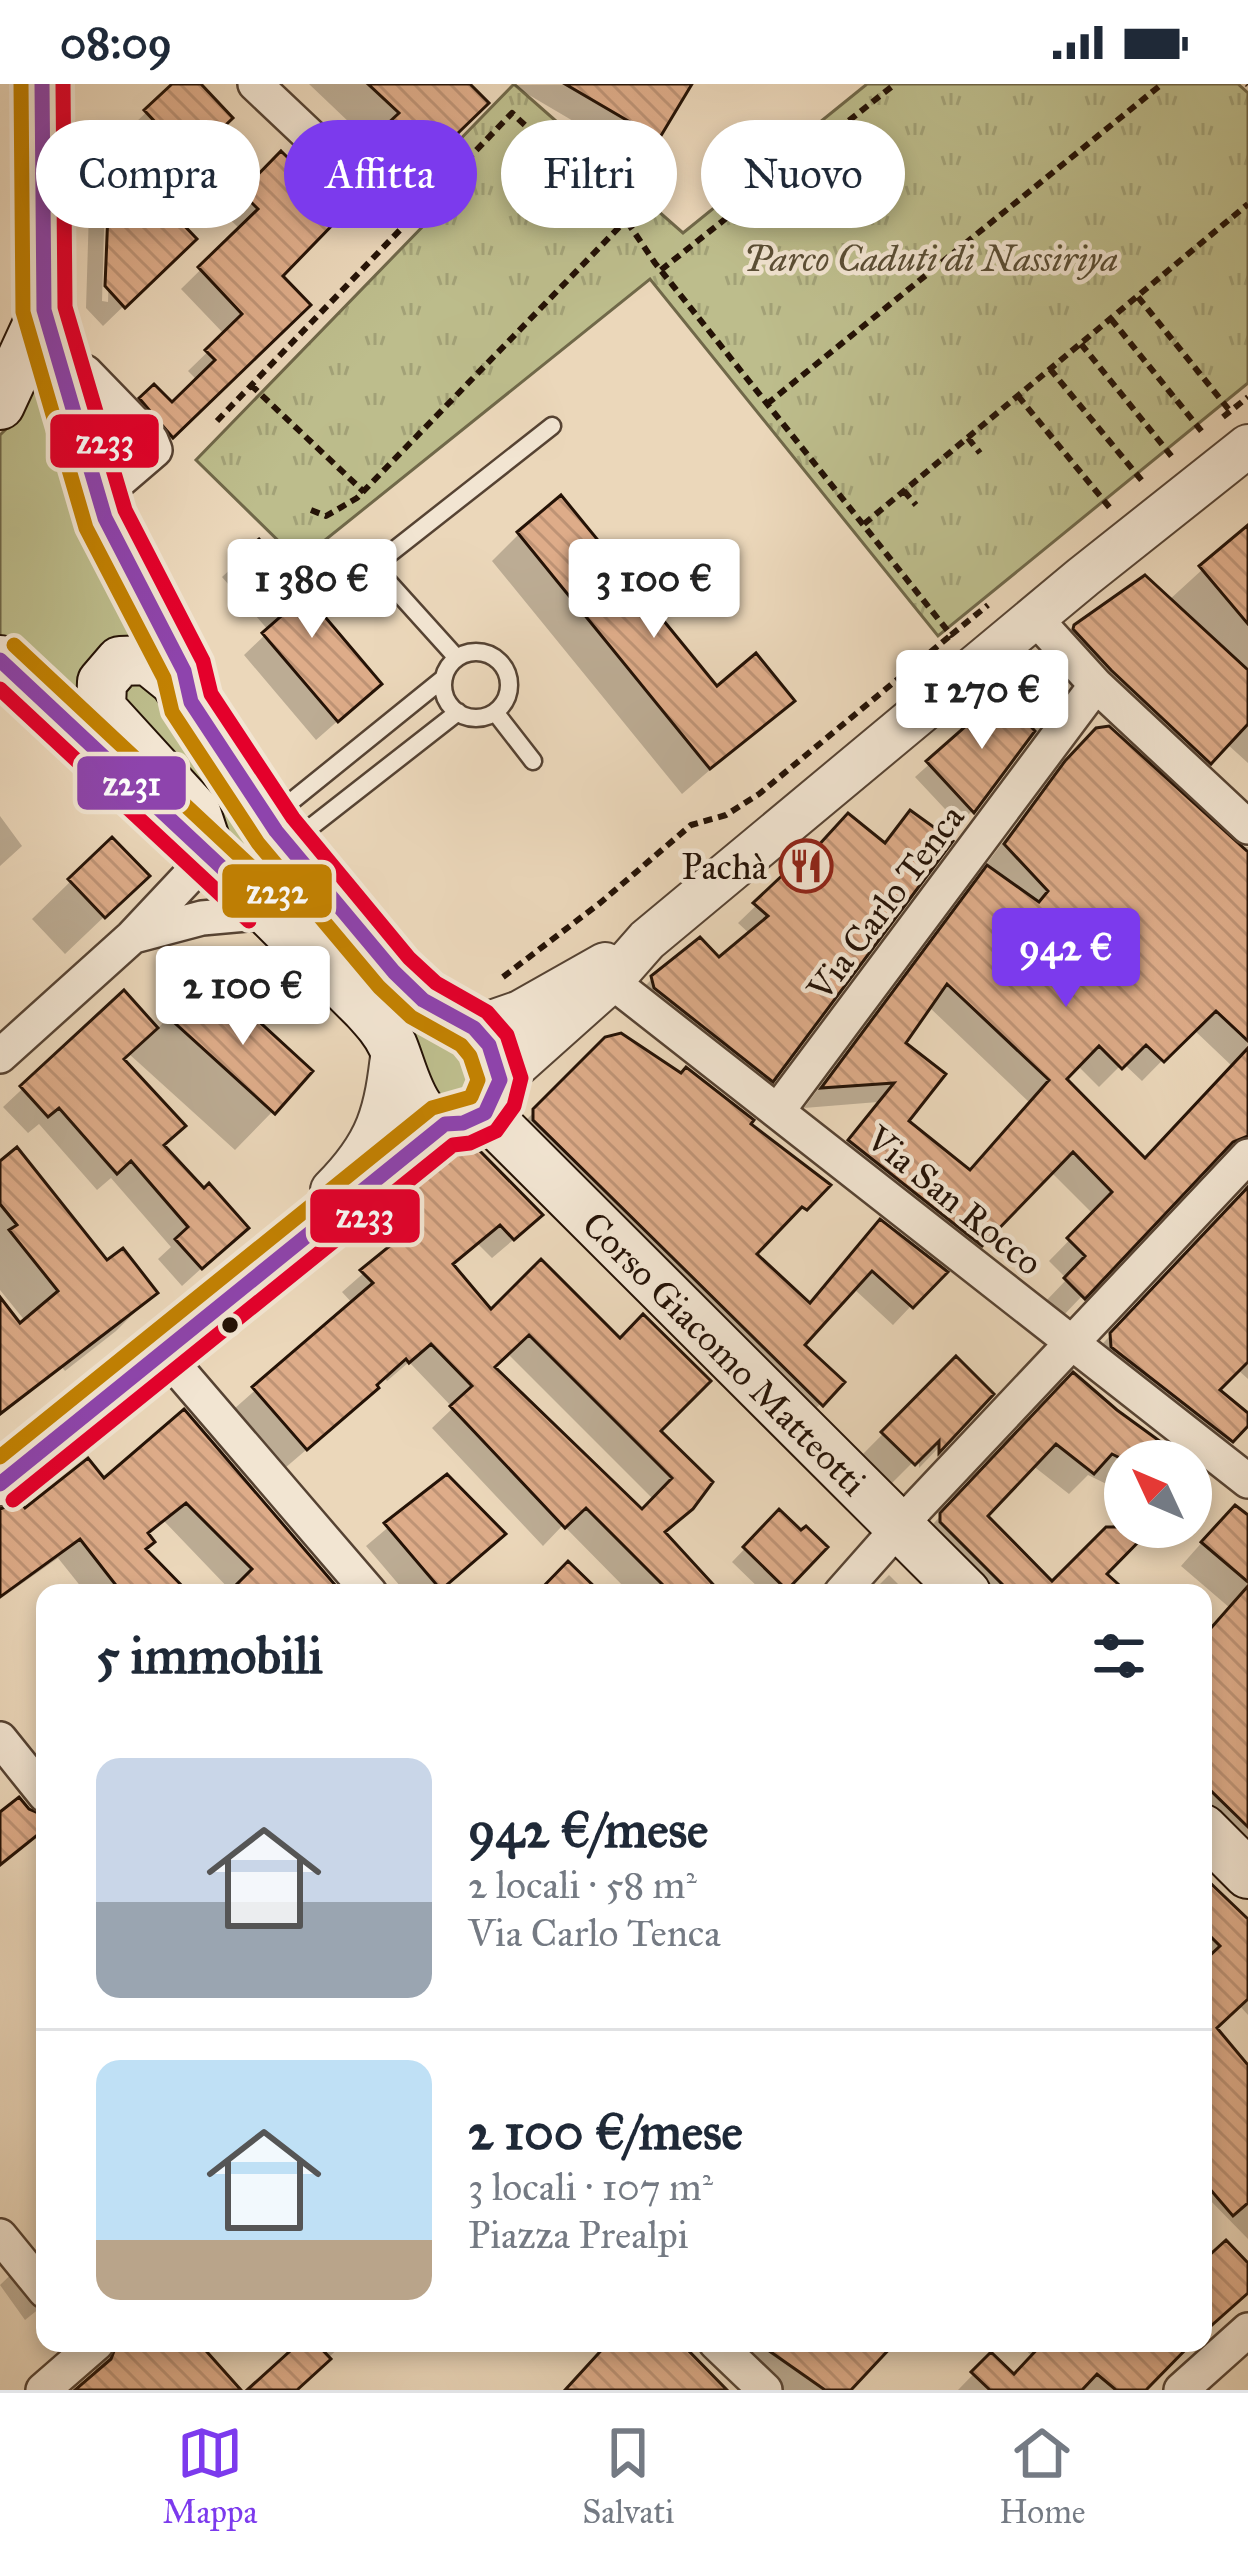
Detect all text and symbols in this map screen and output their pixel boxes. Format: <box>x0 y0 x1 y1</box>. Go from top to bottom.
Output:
text: 08:09 <box>60 15 172 70</box>
chip: Compra <box>36 120 260 228</box>
chip: Affitta <box>284 120 477 228</box>
chip: Filtri <box>501 120 677 228</box>
chip: Nuovo <box>701 120 905 228</box>
park label: Parco Caduti di Nassiriya <box>744 237 1118 281</box>
line badge: z233 <box>48 412 161 470</box>
text: z233 <box>76 422 134 462</box>
pin: 1 380 € <box>201 539 423 641</box>
pin: 3 100 € <box>543 539 765 641</box>
text: 1 380 € <box>255 554 369 602</box>
text: 3 100 € <box>596 554 712 602</box>
pin: 1 270 € <box>871 650 1093 752</box>
text: 1 270 € <box>923 665 1041 713</box>
line badge: z231 <box>75 754 188 812</box>
text: z231 <box>103 764 161 804</box>
street label: Via Carlo Tenca <box>797 796 974 1010</box>
restaurant icon: Pachà <box>778 838 834 894</box>
place label: Pachà <box>681 845 768 889</box>
line badge: z232 <box>220 862 334 920</box>
text: z232 <box>246 872 308 912</box>
pin: 942 € <box>982 908 1150 1010</box>
text: 942 € <box>1019 923 1113 971</box>
pin: 2 100 € <box>132 946 354 1048</box>
text: 2 100 € <box>183 961 303 1009</box>
street label: Via San Rocco <box>857 1116 1051 1285</box>
line badge: z233 <box>308 1187 422 1245</box>
text: z233 <box>336 1196 394 1236</box>
street label: Corso Giacomo Matteotti <box>573 1203 875 1505</box>
unlabelled marker <box>219 1314 241 1336</box>
north arrow <box>1104 1440 1212 1548</box>
map controls <box>1104 1440 1212 1548</box>
icon: filters <box>1086 1623 1152 1689</box>
text: 5 immobili <box>96 1625 323 1687</box>
text: 942 €/mese <box>468 1799 708 1861</box>
icon: home <box>192 1806 336 1950</box>
text: 2 locali · 58 m² <box>468 1861 697 1909</box>
text: Via Carlo Tenca <box>468 1909 721 1957</box>
text: 2 100 €/mese <box>468 2101 743 2163</box>
icon: home <box>192 2108 336 2252</box>
text: 3 locali · 107 m² <box>468 2163 713 2211</box>
text: Piazza Prealpi <box>468 2211 688 2259</box>
tab: Mappa <box>162 2420 257 2532</box>
tab: Salvati <box>582 2420 674 2532</box>
tab: Home <box>999 2420 1086 2532</box>

